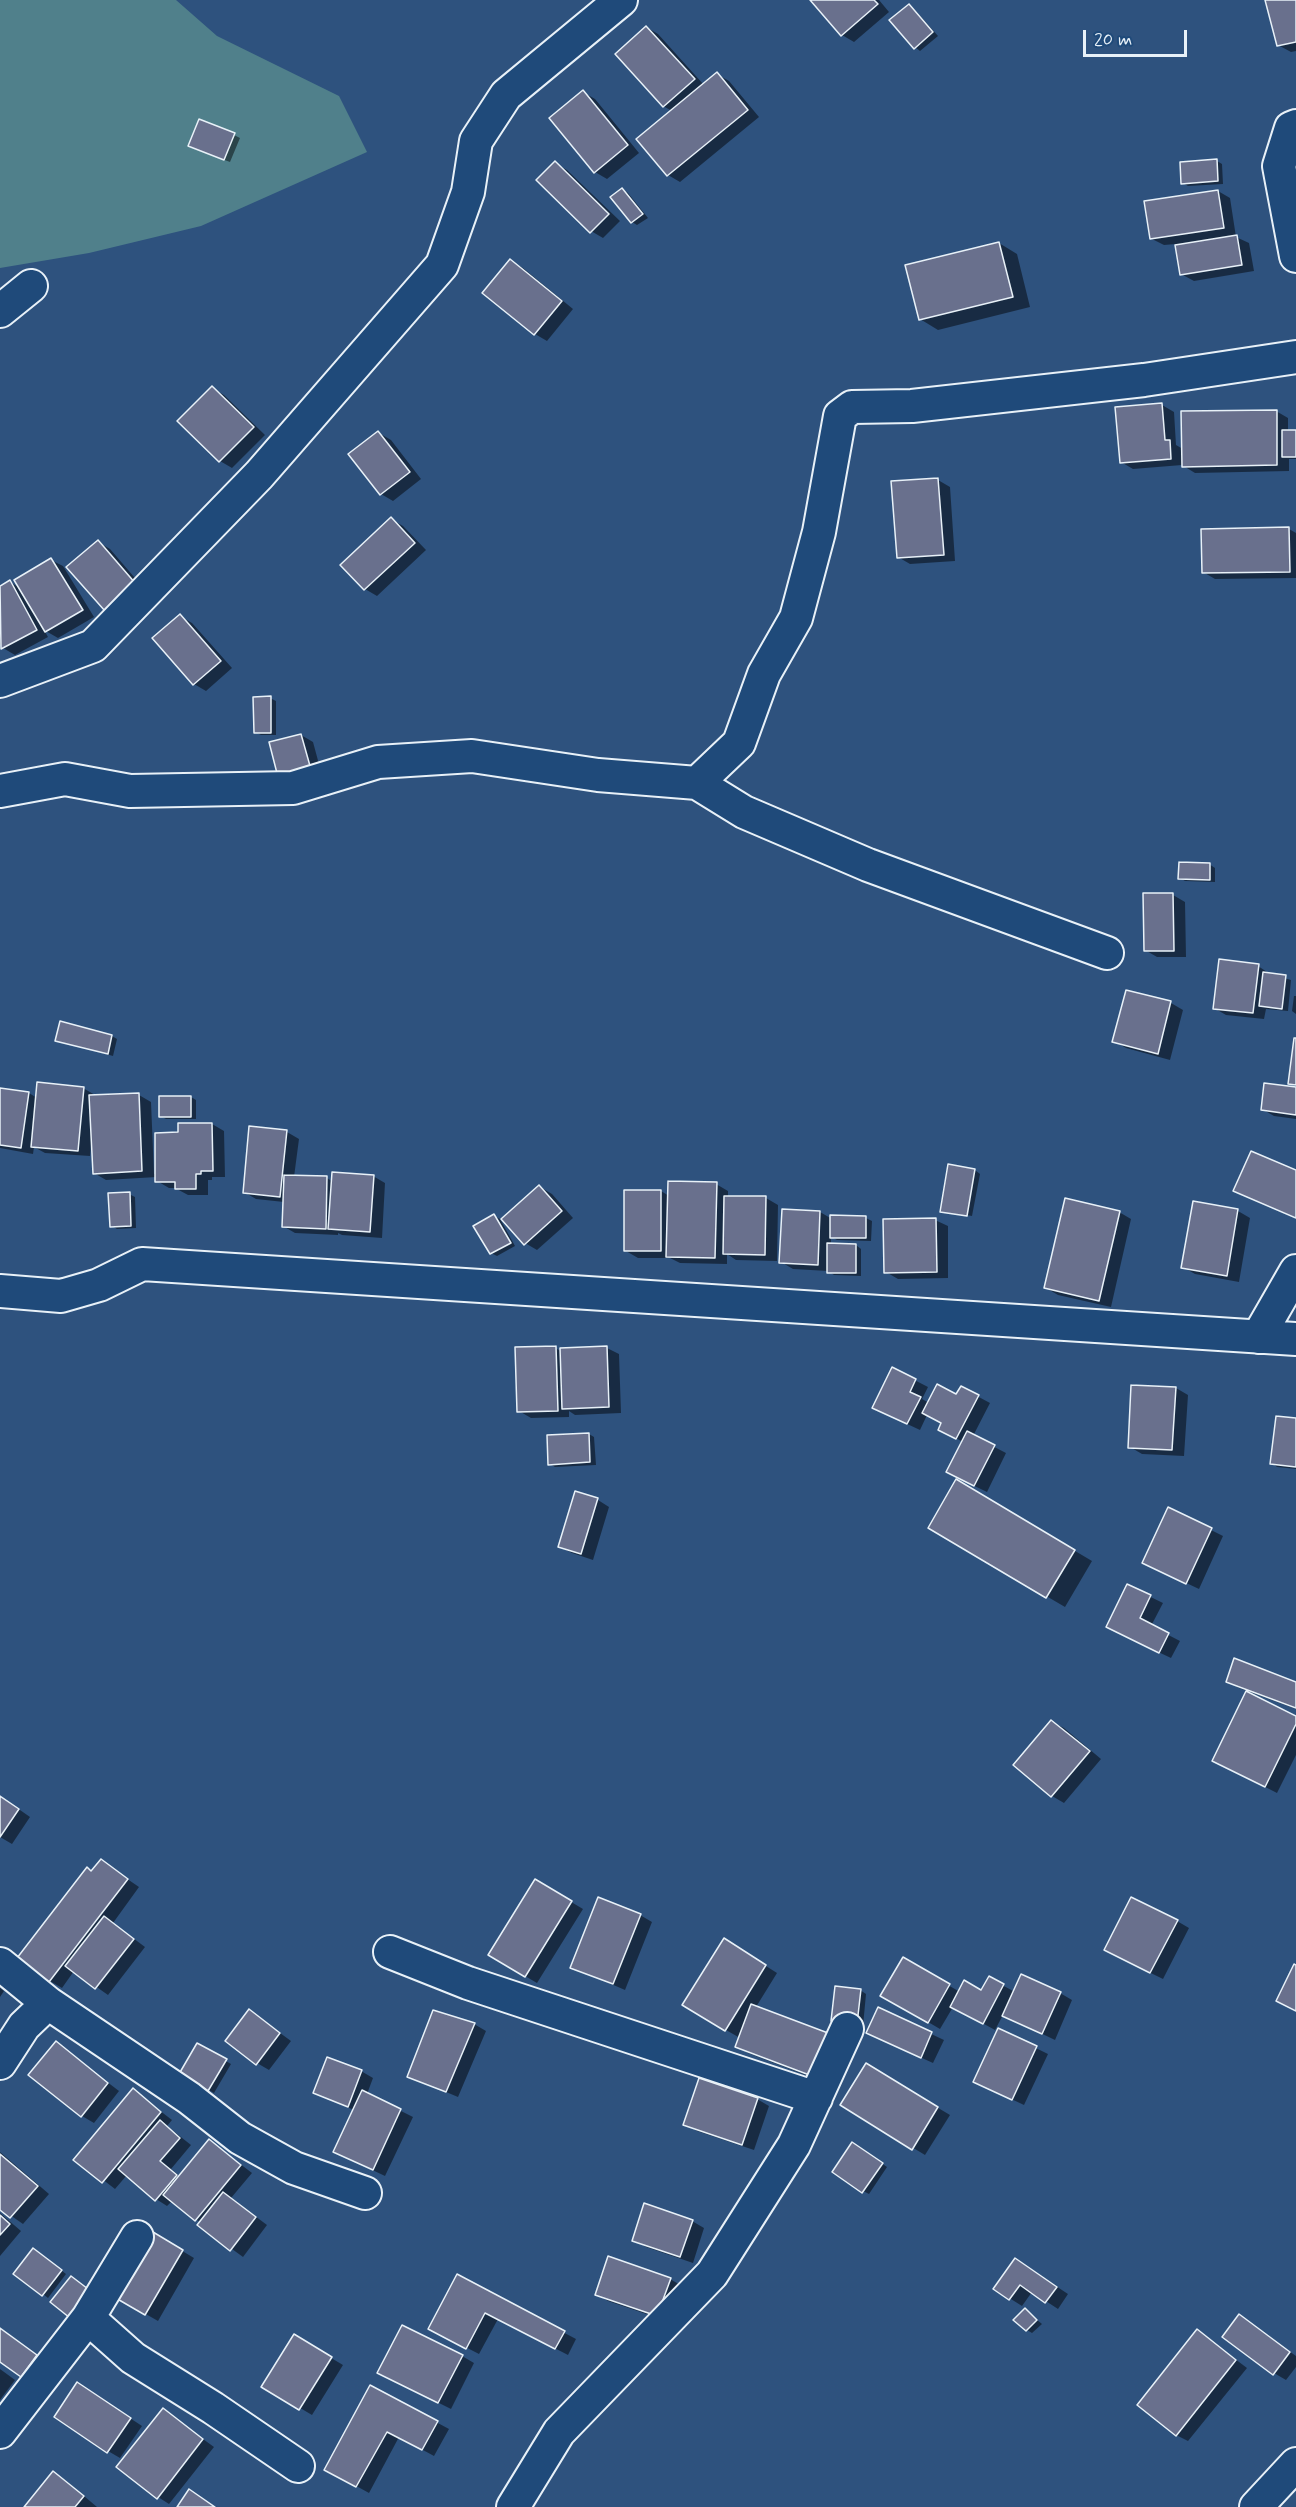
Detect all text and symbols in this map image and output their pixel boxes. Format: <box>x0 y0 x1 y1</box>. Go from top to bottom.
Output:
scale bar <box>1086 18 1190 56</box>
text: 20 m <box>1094 28 1132 52</box>

